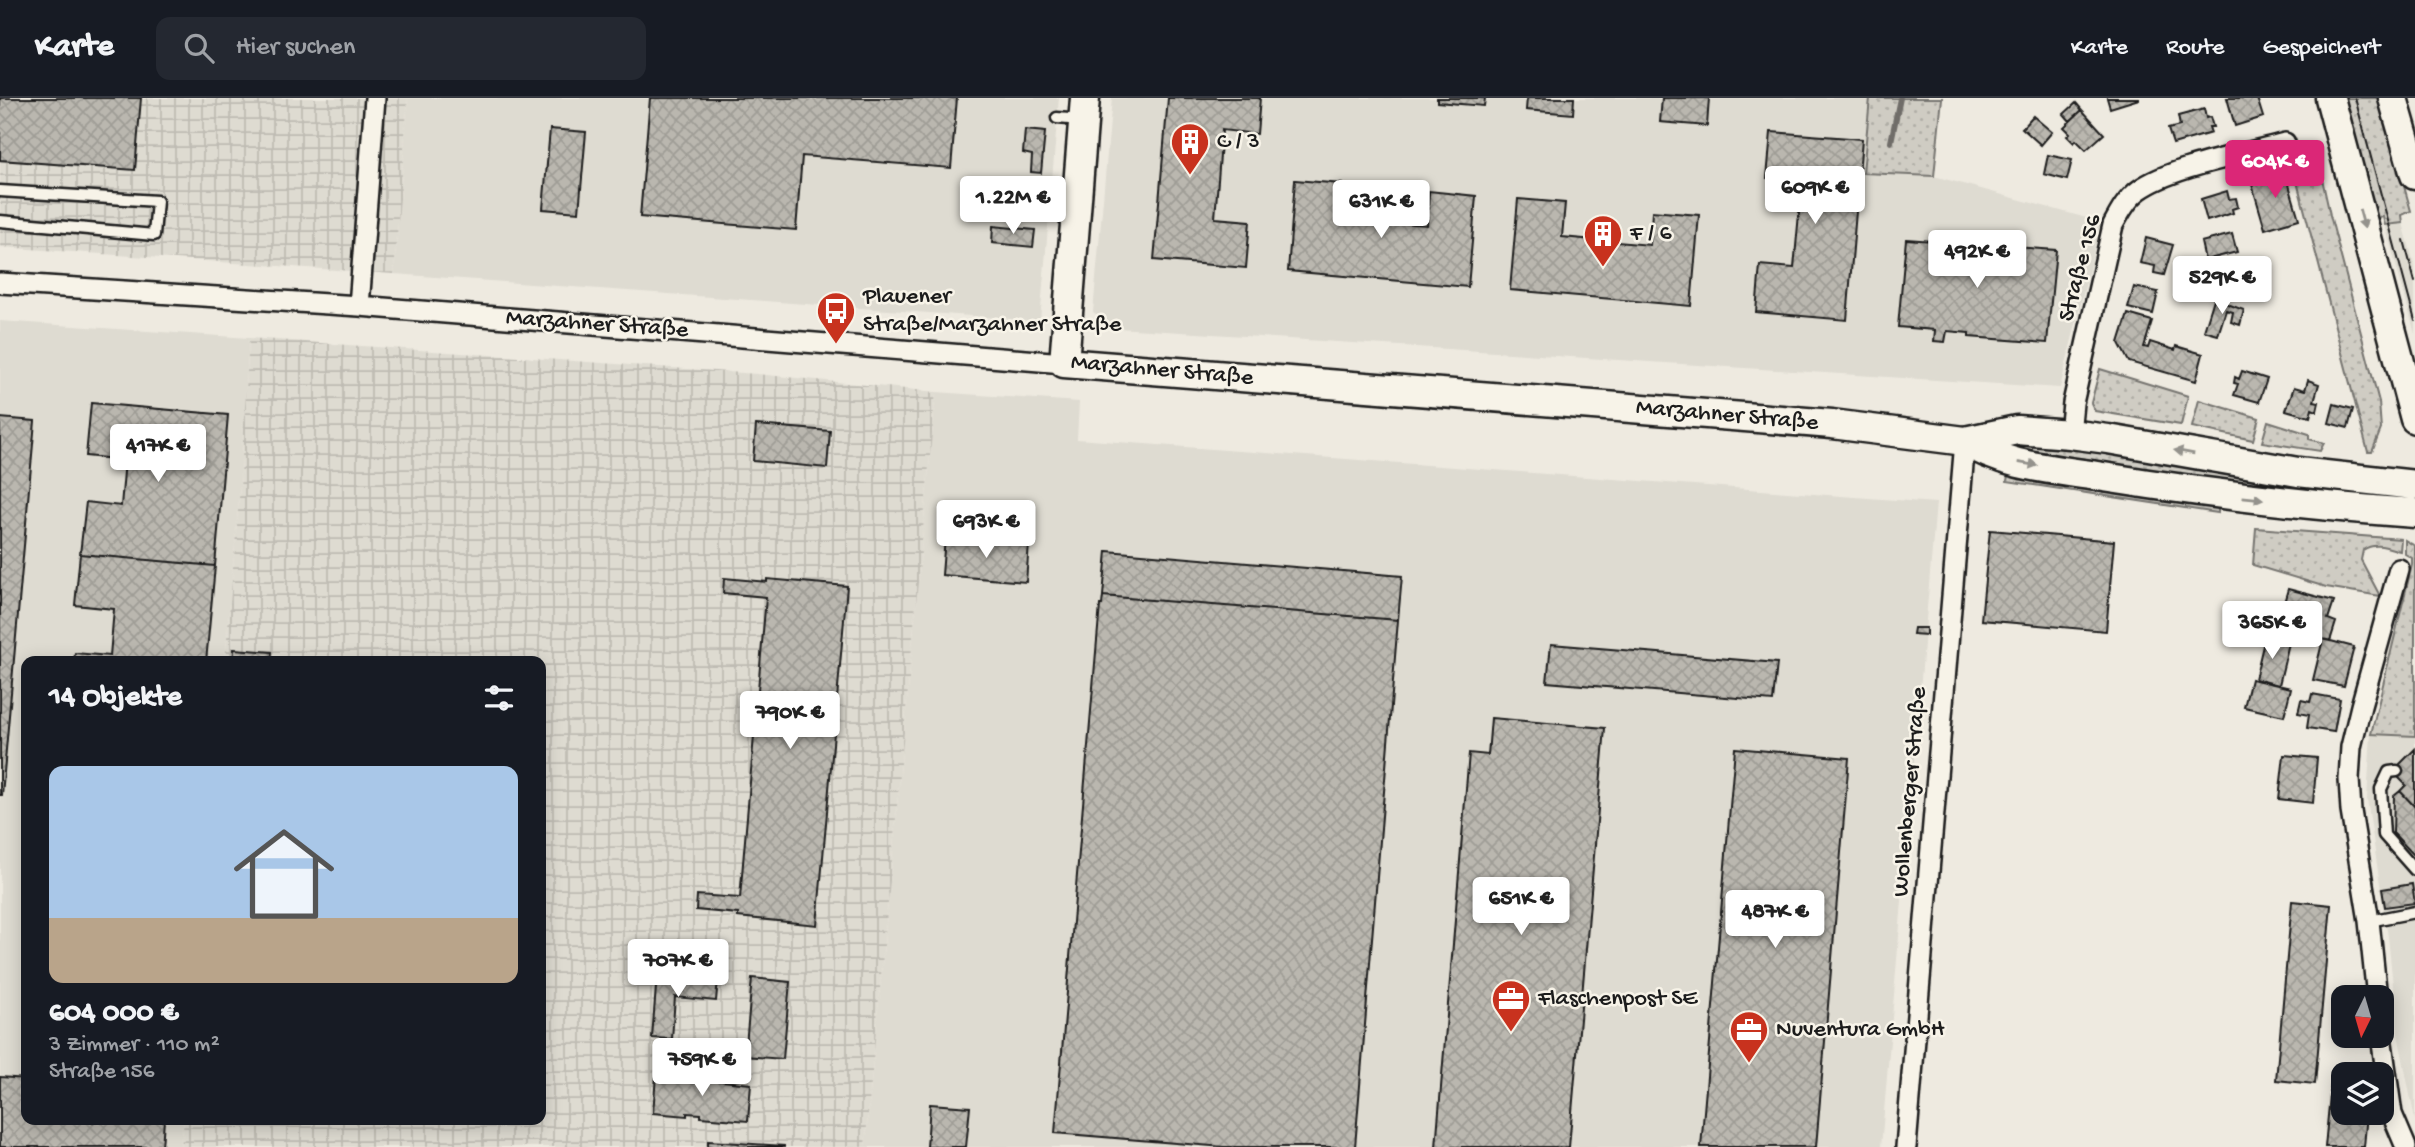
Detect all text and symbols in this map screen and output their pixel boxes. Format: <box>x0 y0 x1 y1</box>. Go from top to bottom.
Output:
search box <box>156 17 646 80</box>
text: Karte <box>35 29 114 67</box>
icon: search <box>180 29 218 67</box>
text: Hier suchen <box>236 33 355 64</box>
text: Karte <box>2071 34 2128 63</box>
text: Route <box>2166 34 2225 63</box>
text: Gespeichert <box>2263 34 2380 63</box>
building icon: C / 3 <box>1169 121 1211 176</box>
place label: C / 3 <box>1217 128 1260 157</box>
pin: 604K € <box>2218 140 2332 200</box>
text: 604K € <box>2241 149 2309 176</box>
pin: 609K € <box>1758 166 1872 226</box>
text: 609K € <box>1781 175 1849 202</box>
pin: 1.22M € <box>948 176 1078 236</box>
pin: 631K € <box>1324 180 1438 240</box>
text: 1.22M € <box>976 185 1050 212</box>
text: 631K € <box>1349 189 1413 216</box>
one-way arrow <box>2357 209 2367 230</box>
street label: Straße 156 <box>2053 210 2109 325</box>
building icon: F / 6 <box>1582 213 1624 268</box>
place label: F / 6 <box>1629 220 1672 249</box>
pin: 492K € <box>1920 230 2034 290</box>
text: 492K € <box>1944 239 2010 266</box>
pin: 529K € <box>2165 256 2279 316</box>
text: 529K € <box>2189 265 2255 292</box>
place label: Plauener Straße/Marzahner Straße <box>862 283 1122 340</box>
bus stop icon: Plauener Straße/Marzahner Straße <box>815 290 857 345</box>
street label: Marzahner Straße <box>505 304 690 346</box>
street label: Marzahner Straße <box>1070 349 1255 393</box>
street label: Marzahner Straße <box>1635 394 1820 438</box>
pin: 417K € <box>101 424 215 484</box>
text: 417K € <box>126 433 190 460</box>
one-way arrow <box>2173 446 2195 457</box>
one-way arrow <box>2017 459 2039 470</box>
one-way arrow <box>2242 493 2264 504</box>
pin: 693K € <box>929 500 1043 560</box>
text: 693K € <box>953 509 1019 536</box>
pin: 365K € <box>2215 602 2329 661</box>
text: 365K € <box>2238 610 2306 637</box>
icon: filters <box>480 679 518 717</box>
text: 14 Objekte <box>49 681 182 716</box>
street label: Wollenberger Straße <box>1887 685 1935 898</box>
pin: 790K € <box>733 692 847 751</box>
text: 790K € <box>756 700 824 727</box>
icon: home <box>221 811 347 937</box>
pin: 651K € <box>1464 878 1578 937</box>
text: 651K € <box>1489 886 1553 913</box>
pin: 487K € <box>1718 890 1832 950</box>
text: 487K € <box>1741 899 1809 926</box>
pin: 707K € <box>621 940 735 999</box>
text: 707K € <box>644 948 712 975</box>
office icon: Flaschenpost SE <box>1490 978 1532 1033</box>
place label: Flaschenpost SE <box>1537 985 1698 1014</box>
north arrow <box>2331 985 2394 1048</box>
map controls <box>2331 985 2394 1125</box>
text: 604 000 € <box>49 997 179 1032</box>
office icon: Nuventura GmbH <box>1728 1009 1770 1064</box>
place label: Nuventura GmbH <box>1776 1016 1945 1045</box>
text: 3 Zimmer · 110 m² <box>49 1032 220 1059</box>
pin: 759K € <box>645 1038 759 1098</box>
text: 759K € <box>668 1047 736 1074</box>
text: Straße 156 <box>49 1059 154 1086</box>
button: layers <box>2331 1062 2394 1125</box>

